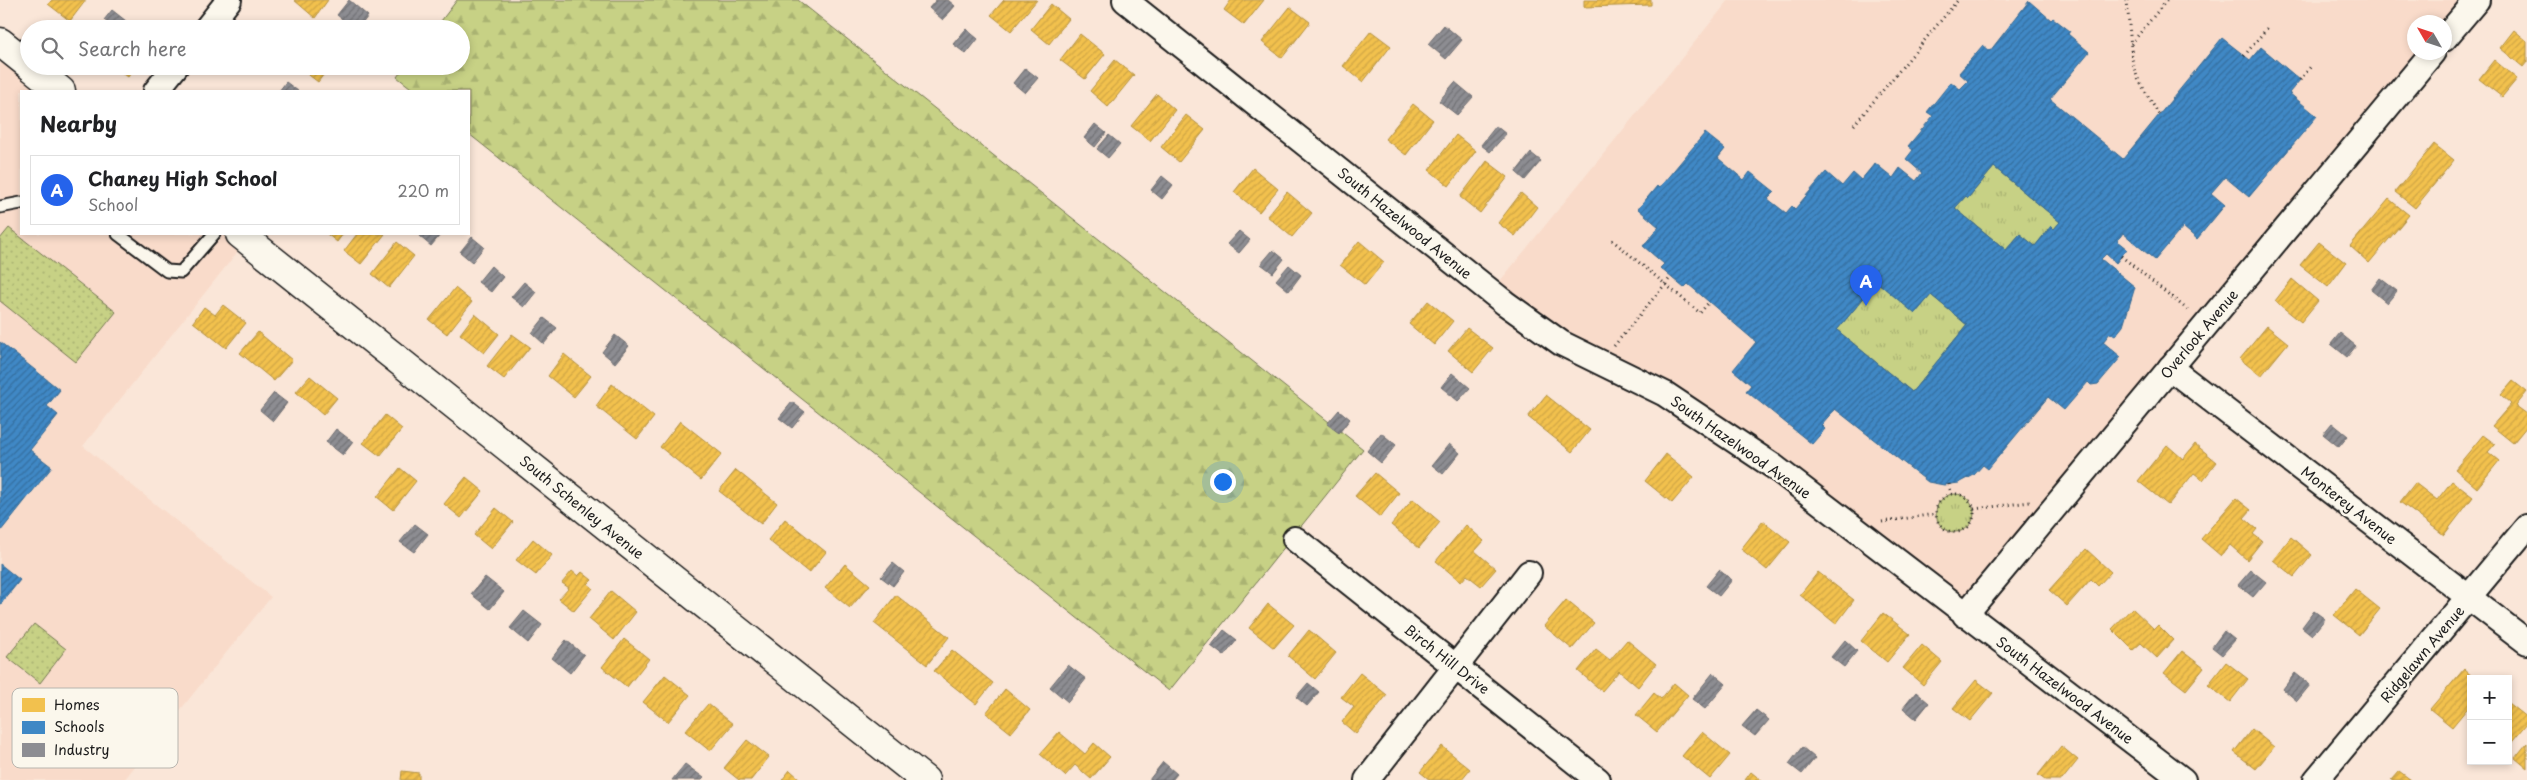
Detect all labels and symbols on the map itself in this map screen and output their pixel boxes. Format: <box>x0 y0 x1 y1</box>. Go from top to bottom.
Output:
north arrow <box>2407 15 2452 60</box>
street label: South Hazelwood Avenue <box>1333 162 1477 284</box>
pin: A <box>1850 265 1882 306</box>
street label: Overlook Avenue <box>2155 284 2243 383</box>
street label: South Hazelwood Avenue <box>1667 390 1816 504</box>
street label: South Schenley Avenue <box>515 450 649 564</box>
street label: Monterey Avenue <box>2297 461 2402 549</box>
your location <box>1210 469 1236 495</box>
street label: Ridgelawn Avenue <box>2375 601 2469 707</box>
street label: Birch Hill Drive <box>1400 619 1494 699</box>
street label: South Hazelwood Avenue <box>1992 631 2138 749</box>
legend <box>12 688 178 768</box>
text: Homes <box>54 694 100 715</box>
text: Schools <box>54 716 104 737</box>
text: Industry <box>54 739 109 760</box>

